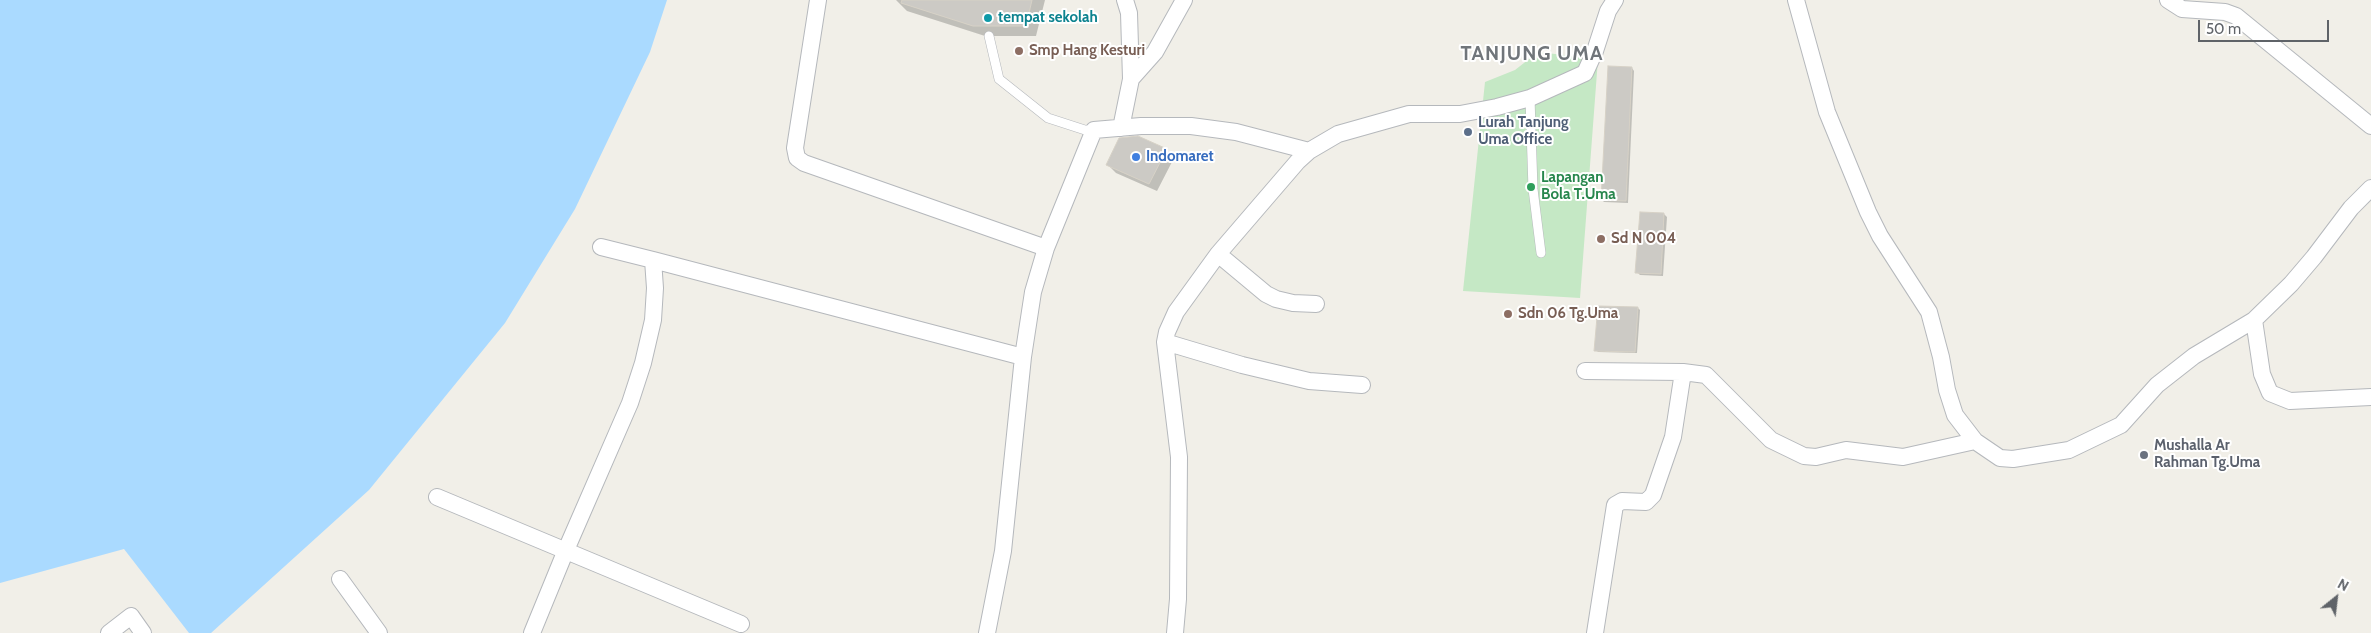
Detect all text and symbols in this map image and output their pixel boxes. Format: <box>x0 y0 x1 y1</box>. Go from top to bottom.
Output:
place label: tempat sekolah <box>998 9 1098 27</box>
scale bar <box>2201 10 2332 42</box>
marker: tempat sekolah <box>982 12 994 24</box>
text: 50 m <box>2206 20 2241 38</box>
place label: Smp Hang Kesturi <box>1029 42 1145 60</box>
district label: TANJUNG UMA <box>1459 42 1605 66</box>
marker: Smp Hang Kesturi <box>1013 45 1025 57</box>
place label: Lurah Tanjung Uma Office <box>1478 114 1569 149</box>
marker: Lurah Tanjung Uma Office <box>1462 126 1474 138</box>
place label: Indomaret <box>1146 148 1214 166</box>
marker: Indomaret <box>1130 151 1142 163</box>
place label: Lapangan Bola T.Uma <box>1541 169 1616 204</box>
marker: Lapangan Bola T.Uma <box>1525 181 1537 193</box>
place label: Sd N 004 <box>1611 230 1676 248</box>
marker: Sd N 004 <box>1595 233 1607 245</box>
place label: Sdn 06 Tg.Uma <box>1518 305 1618 323</box>
marker: Sdn 06 Tg.Uma <box>1502 308 1514 320</box>
place label: Mushalla Ar Rahman Tg.Uma <box>2154 437 2260 472</box>
marker: Mushalla Ar Rahman Tg.Uma <box>2138 449 2150 461</box>
north arrow <box>2311 573 2361 623</box>
text: N <box>2335 575 2352 595</box>

